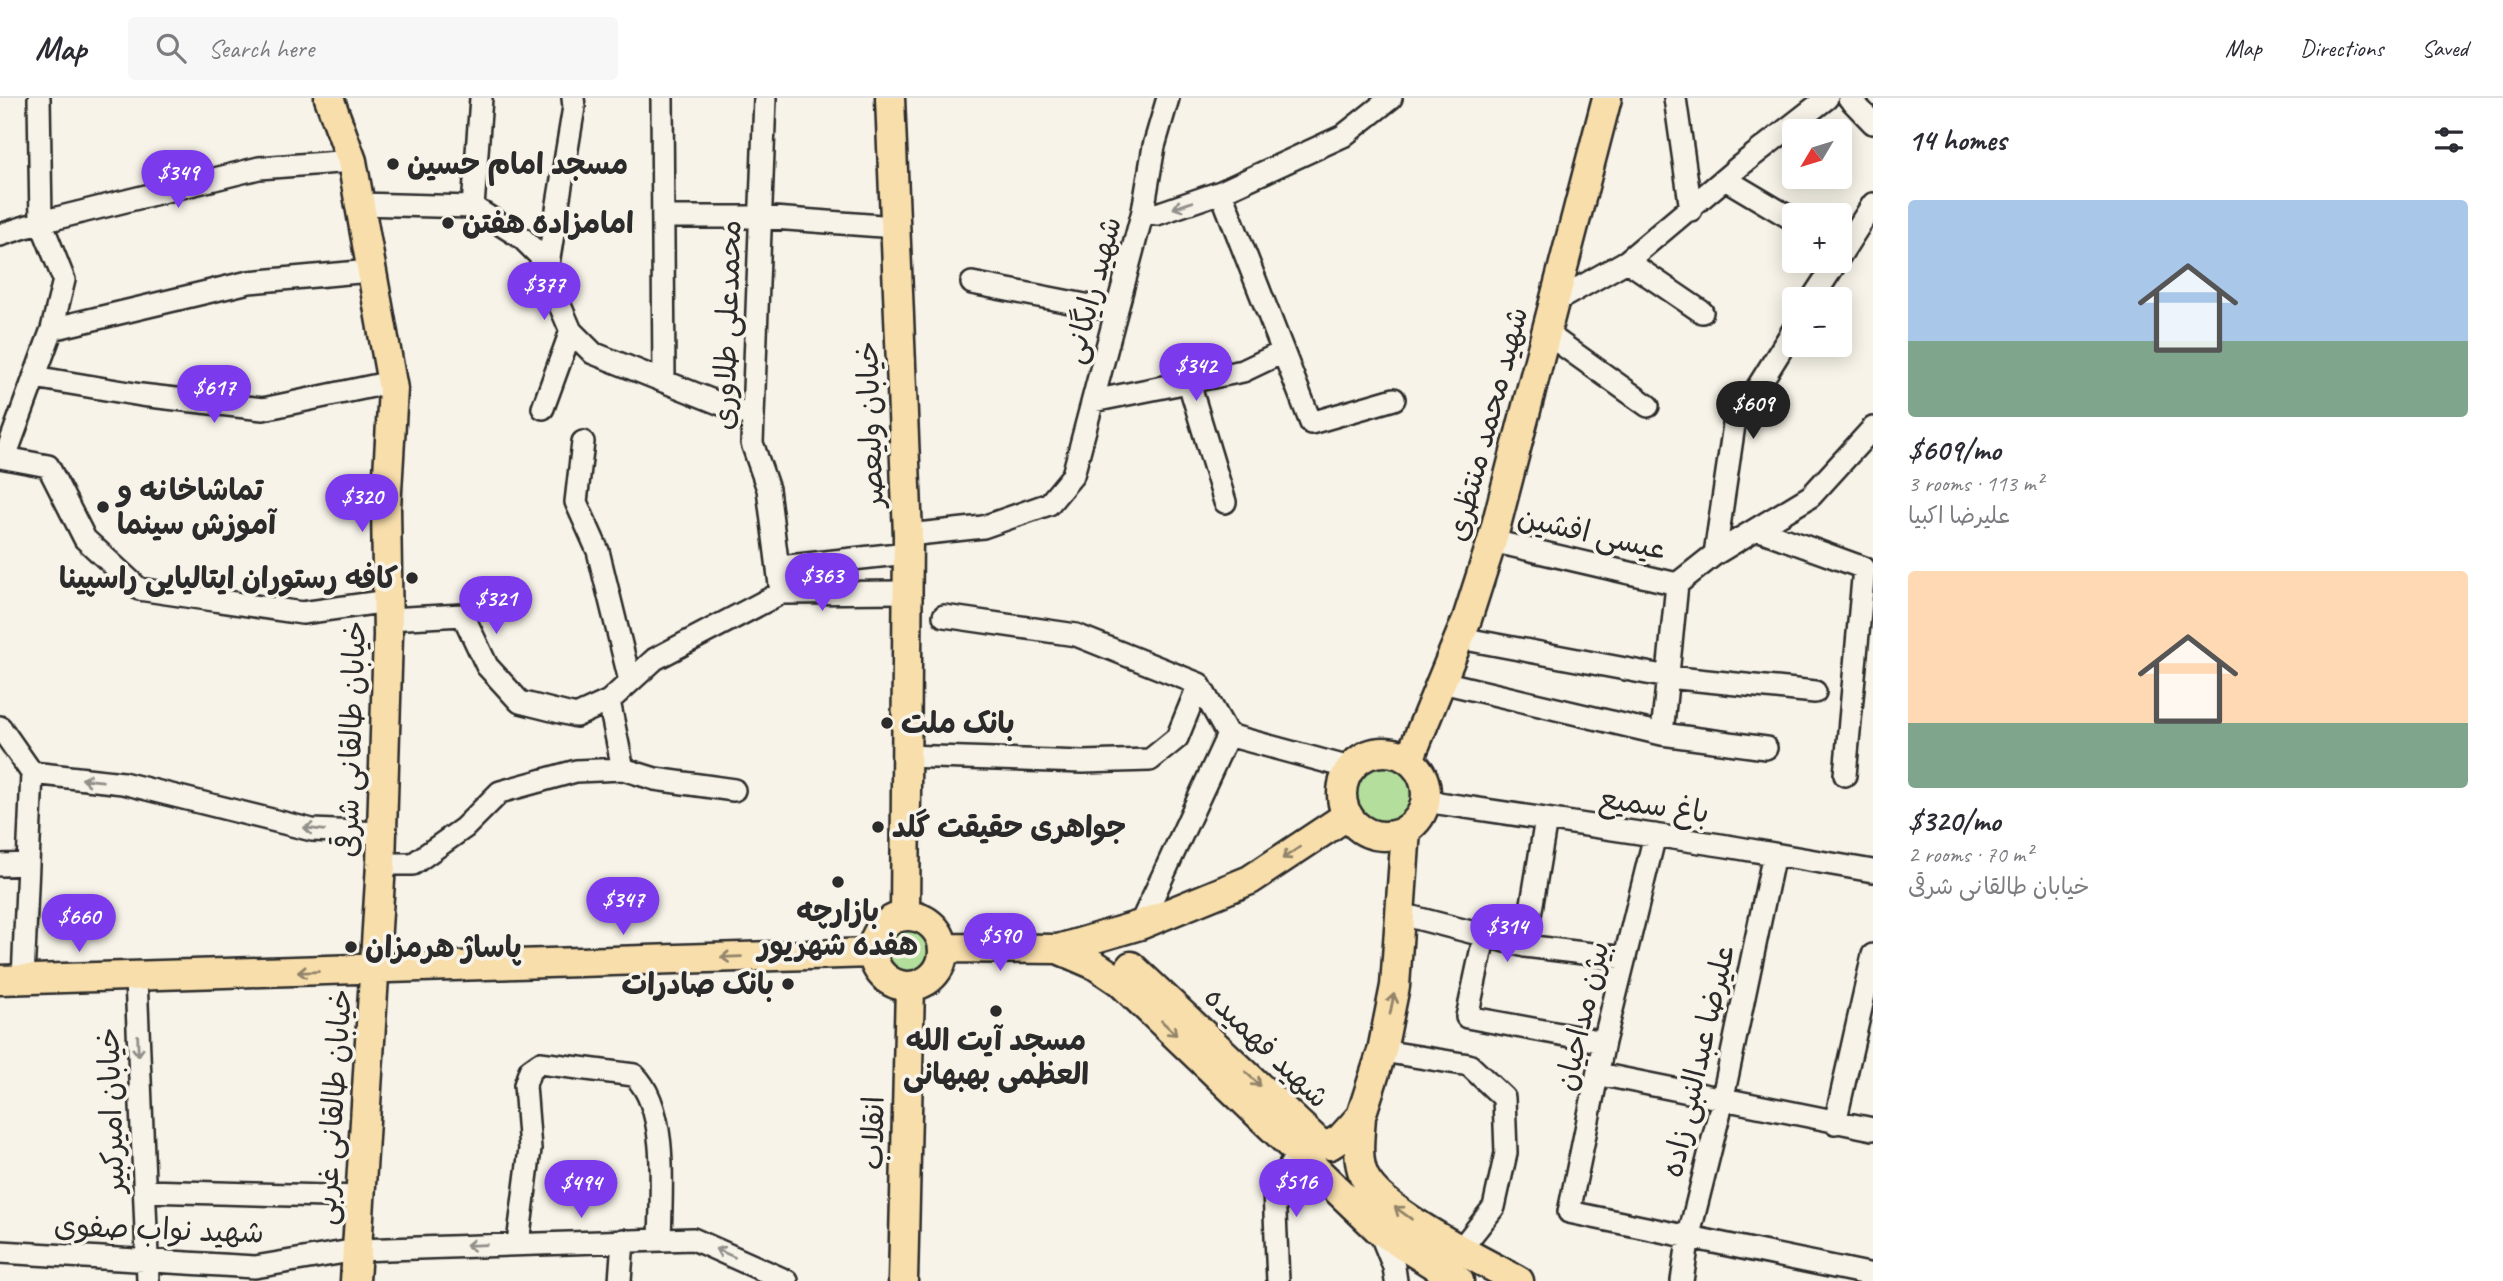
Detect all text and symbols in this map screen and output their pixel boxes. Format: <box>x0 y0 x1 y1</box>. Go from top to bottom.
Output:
search box <box>128 17 618 80</box>
text: Map <box>35 27 86 69</box>
icon: search <box>152 29 190 67</box>
text: Search here <box>208 32 314 65</box>
text: Map <box>2225 33 2262 63</box>
text: Directions <box>2300 33 2383 63</box>
text: Saved <box>2421 33 2468 63</box>
north arrow <box>1782 119 1852 189</box>
map controls <box>1782 119 1852 357</box>
text: 14 homes <box>1908 121 2006 159</box>
icon: filters <box>2430 121 2468 159</box>
place label: مسجد امام حسین <box>407 145 628 186</box>
pin: $349 <box>137 150 219 210</box>
marker: مسجد امام حسین <box>385 156 401 172</box>
text: $349 <box>157 158 199 187</box>
one-way arrow <box>1172 200 1194 212</box>
button: + <box>1782 203 1852 273</box>
place label: امامزاده هفتن <box>462 204 634 242</box>
street label: شهید رایگانی <box>1054 212 1130 368</box>
marker: امامزاده هفتن <box>440 215 456 231</box>
street label: محمدعلی طلاوری <box>704 219 750 431</box>
icon: home <box>2125 245 2251 371</box>
pin: $377 <box>503 262 585 322</box>
text: $377 <box>523 270 565 299</box>
button: − <box>1782 287 1852 357</box>
street label: شهید محمد منتظری <box>1437 303 1537 545</box>
street label: خیابان ولیعصر <box>848 340 892 511</box>
pin: $342 <box>1155 344 1237 403</box>
text: $342 <box>1175 351 1217 380</box>
pin: $617 <box>173 366 255 425</box>
text: $617 <box>193 373 235 402</box>
pin: $609 <box>1712 382 1794 441</box>
text: $609 <box>1732 389 1774 418</box>
text: $609/mo <box>1908 431 2001 469</box>
text: 3 rooms · 113 m² <box>1908 469 2043 498</box>
place label: تماشاخانه و آموزش سینما <box>115 471 278 543</box>
pin: $320 <box>321 474 403 534</box>
text: $320 <box>341 482 383 511</box>
street label: عیسی افشین <box>1514 497 1670 569</box>
marker: تماشاخانه و آموزش سینما <box>95 499 111 515</box>
text: علیرضا اکبیا <box>1908 501 2010 530</box>
pin: $363 <box>781 554 863 613</box>
place label: کافه رستوران ایتالیایی راسپینا <box>59 559 399 597</box>
text: $363 <box>801 561 843 590</box>
marker: کافه رستوران ایتالیایی راسپینا <box>404 570 420 586</box>
pin: $321 <box>455 576 537 636</box>
text: $321 <box>475 584 517 613</box>
icon: home <box>2125 616 2251 742</box>
street label: خیابان طالقانی شرقی <box>328 620 374 858</box>
place label: بانک ملت <box>901 704 1015 742</box>
marker: بانک ملت <box>879 715 895 731</box>
one-way arrow <box>81 773 104 786</box>
street label: باغ سمیع <box>1596 778 1712 834</box>
text: $320/mo <box>1908 802 2000 840</box>
place label: جواهری حقیقت گلد <box>892 808 1126 846</box>
marker: جواهری حقیقت گلد <box>870 819 886 835</box>
one-way arrow <box>303 823 326 836</box>
text: 2 rooms · 70 m² <box>1908 840 2032 869</box>
one-way arrow <box>1282 846 1301 860</box>
text: خیابان طالقانی شرقی <box>1908 872 2090 901</box>
marker: بازارچه هفده شهریور <box>830 874 846 890</box>
pin: $347 <box>582 878 664 937</box>
text: $347 <box>602 885 644 914</box>
place label: بازارچه هفده شهریور <box>755 892 918 964</box>
pin: $660 <box>38 894 120 954</box>
text: $660 <box>58 902 100 931</box>
pin: $314 <box>1466 904 1548 964</box>
text: $314 <box>1486 912 1528 941</box>
pin: $590 <box>959 914 1041 973</box>
text: $590 <box>980 921 1020 950</box>
place label: پاساژ هرمزان <box>365 928 522 966</box>
street label: بیژن مداحیان <box>1546 937 1618 1095</box>
marker: پاساژ هرمزان <box>343 939 359 955</box>
street label: علیرضا عبدالنبی زاده <box>1653 941 1743 1181</box>
one-way arrow <box>720 951 743 964</box>
one-way arrow <box>296 965 319 978</box>
place label: بانک صادرات <box>622 965 774 1003</box>
marker: بانک صادرات <box>780 976 796 992</box>
street label: شهید فهمیده <box>1196 978 1338 1116</box>
street label: خیابان طالقانی غربی <box>306 988 360 1226</box>
one-way arrow <box>1386 993 1399 1016</box>
marker: مسجد آیت الله العظمی بهبهانی <box>988 1003 1004 1019</box>
one-way arrow <box>1160 1020 1177 1037</box>
place label: مسجد آیت الله العظمی بهبهانی <box>903 1021 1089 1093</box>
street label: خیابان امیرکبیر <box>89 1027 133 1196</box>
one-way arrow <box>132 1034 145 1057</box>
one-way arrow <box>1244 1070 1261 1087</box>
street label: انقلاب <box>853 1096 893 1170</box>
pin: $494 <box>540 1160 622 1220</box>
pin: $516 <box>1255 1160 1337 1219</box>
text: $516 <box>1275 1167 1317 1196</box>
text: $494 <box>560 1168 602 1197</box>
one-way arrow <box>1394 1205 1413 1220</box>
street label: شهید نواب صفوی <box>53 1206 265 1252</box>
one-way arrow <box>465 1238 488 1251</box>
one-way arrow <box>715 1246 736 1259</box>

